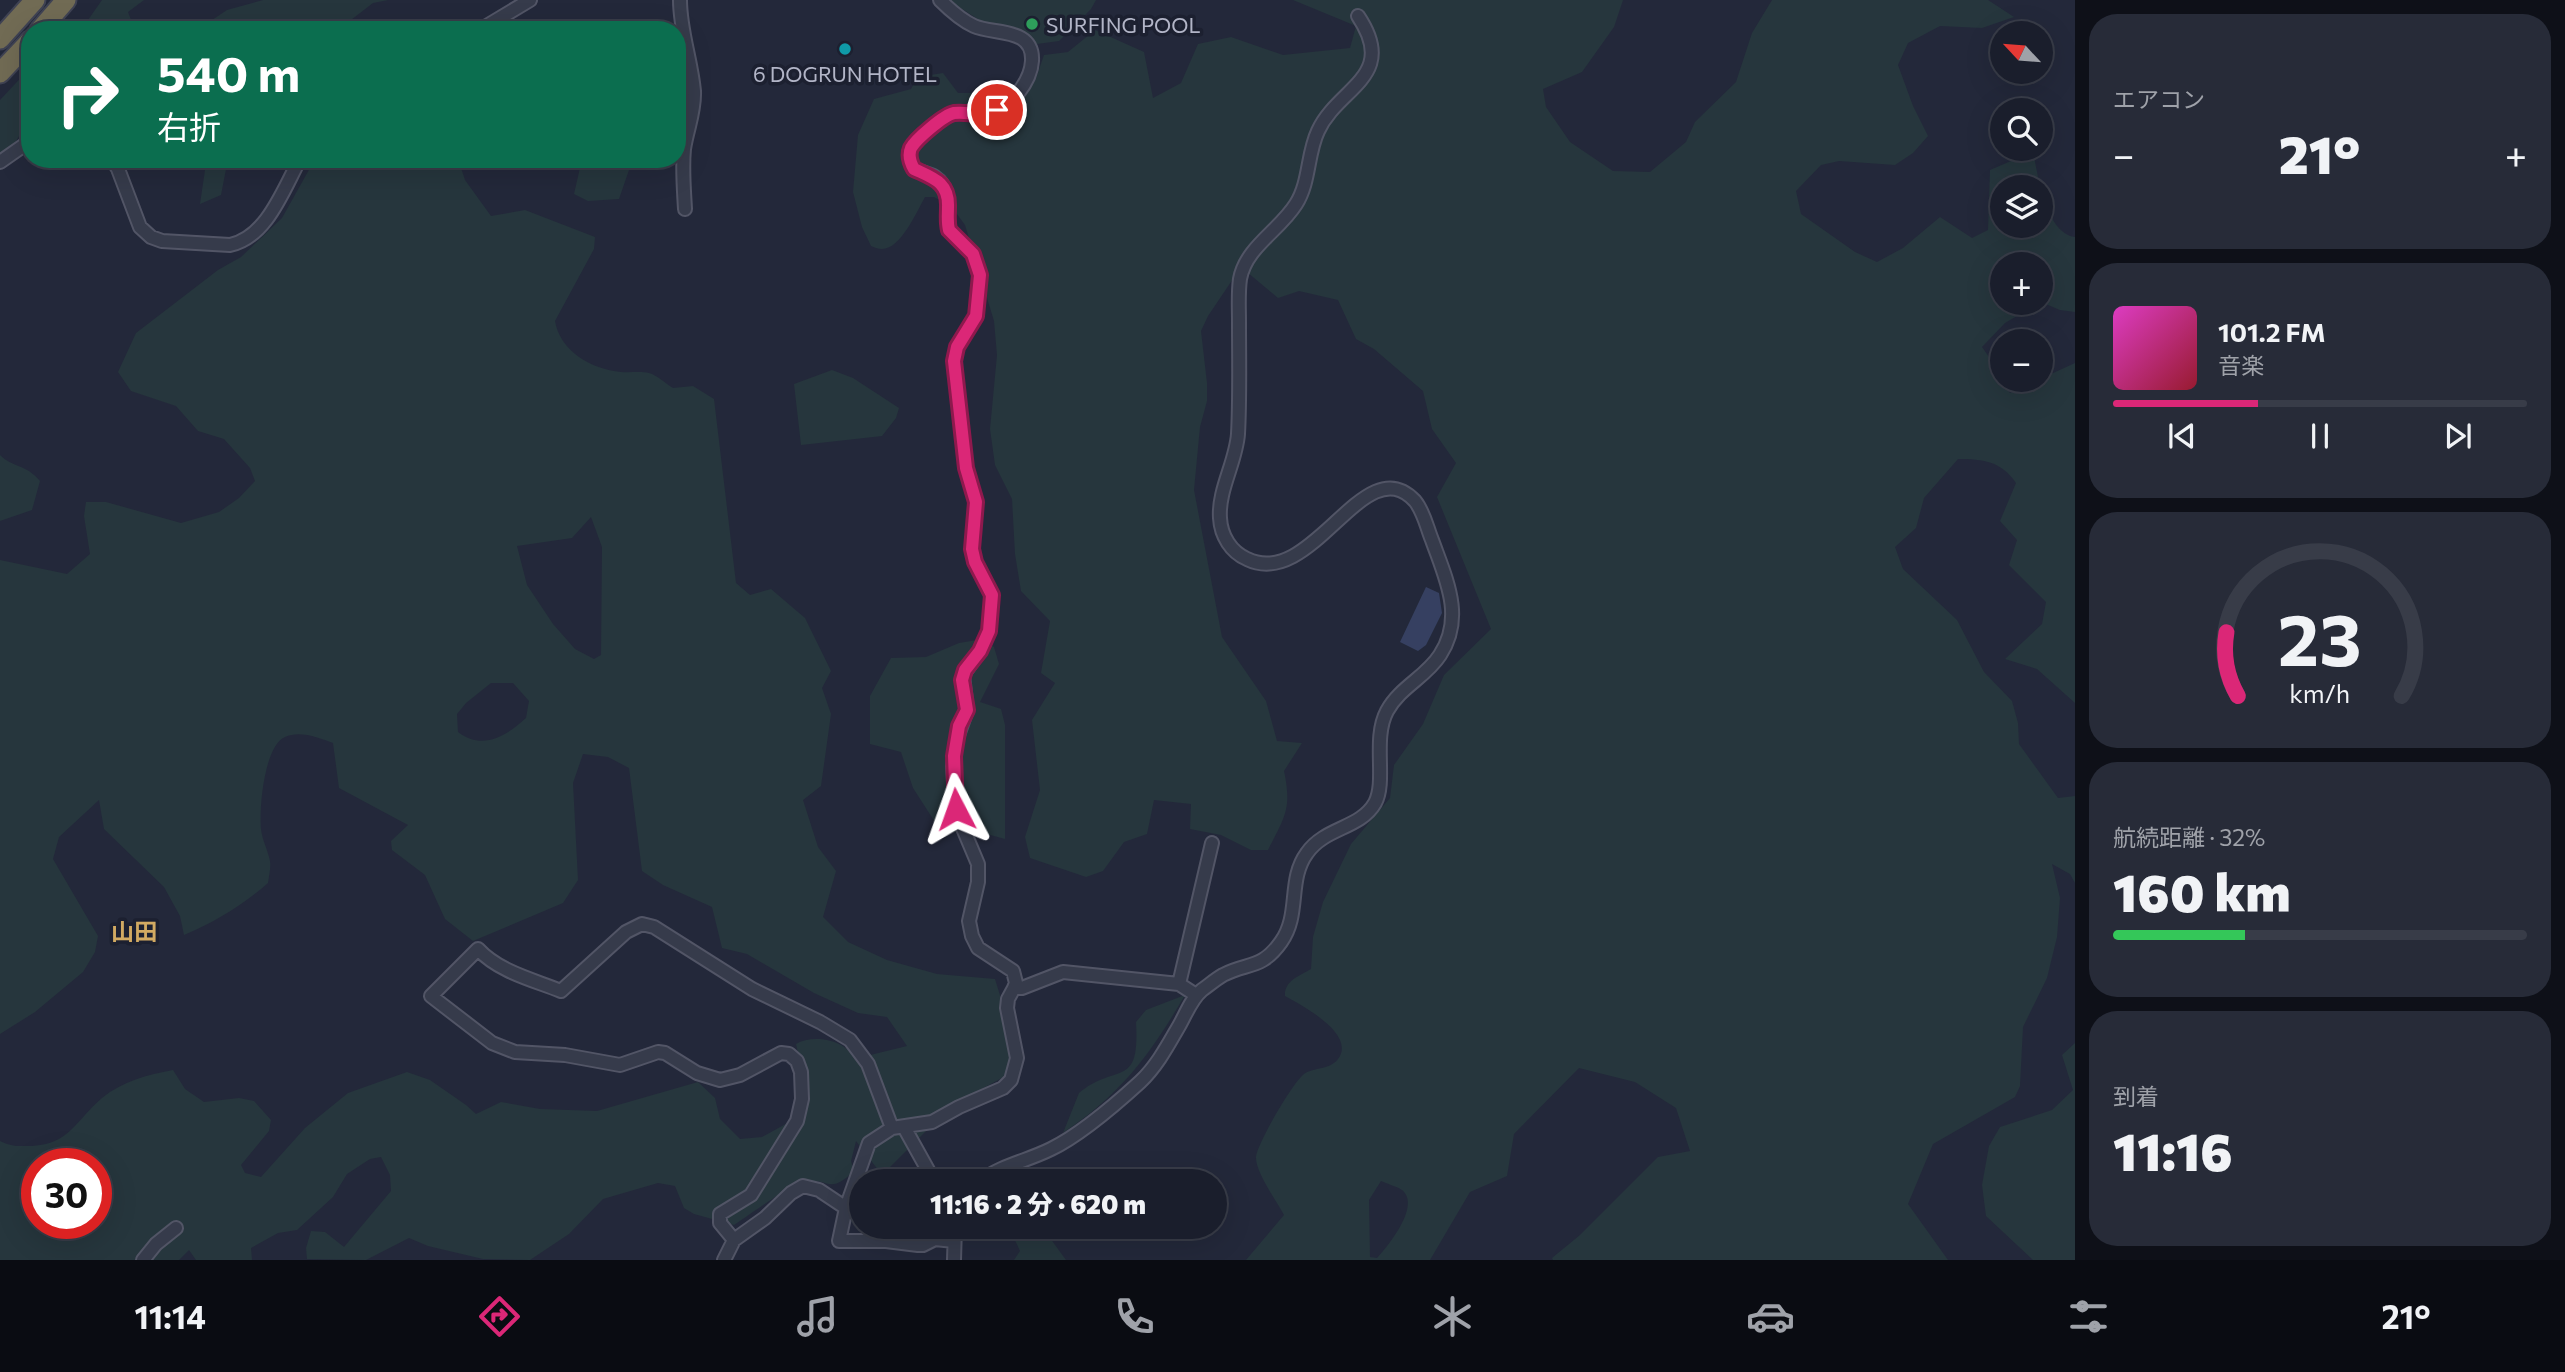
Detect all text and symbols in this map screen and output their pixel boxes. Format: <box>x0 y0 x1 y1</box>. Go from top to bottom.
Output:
place label: SURFING POOL <box>1046 12 1200 37</box>
marker: SURFING POOL <box>1024 16 1040 32</box>
north arrow <box>1990 21 2053 84</box>
map controls <box>1990 21 2053 392</box>
marker: 6 DOGRUN HOTEL <box>837 41 853 57</box>
text: 540 m <box>157 42 300 102</box>
icon: right <box>42 49 133 140</box>
place label: 6 DOGRUN HOTEL <box>753 61 937 86</box>
pin <box>967 80 1027 140</box>
text: エアコン <box>2113 85 2205 113</box>
icon: arrive <box>978 91 1016 129</box>
button: search <box>1990 98 2053 161</box>
text: 右折 <box>157 106 221 146</box>
text: 21° <box>2279 121 2360 185</box>
text: − <box>2113 130 2135 177</box>
text: + <box>2505 130 2527 177</box>
button: layers <box>1990 175 2053 238</box>
button: + <box>1990 252 2053 315</box>
text: 101.2 FM <box>2218 316 2326 347</box>
button: − <box>1990 329 2053 392</box>
text: 音楽 <box>2218 351 2264 379</box>
icon: previous <box>2163 417 2201 455</box>
icon: pause <box>2301 417 2339 455</box>
icon: next <box>2439 417 2477 455</box>
text: 23 <box>2278 592 2362 681</box>
text: km/h <box>2290 678 2350 708</box>
position arrow <box>919 772 993 846</box>
text: 航続距離 · 32% <box>2113 823 2265 851</box>
text: 160 km <box>2113 859 2291 923</box>
district label: 山田 <box>111 917 157 945</box>
text: 到着 <box>2113 1082 2159 1110</box>
text: 11:16 <box>2113 1118 2233 1182</box>
speed limit sign: 30 <box>21 1148 112 1239</box>
text: 11:16 · 2 分 · 620 m <box>930 1188 1146 1219</box>
icon: directions <box>475 1292 524 1341</box>
icon: music <box>793 1292 842 1341</box>
icon: phone <box>1110 1292 1159 1341</box>
icon: climate <box>1428 1292 1477 1341</box>
icon: car <box>1746 1292 1795 1341</box>
icon: filters <box>2064 1292 2113 1341</box>
text: 11:14 <box>134 1296 206 1336</box>
text: 21° <box>2382 1296 2431 1336</box>

